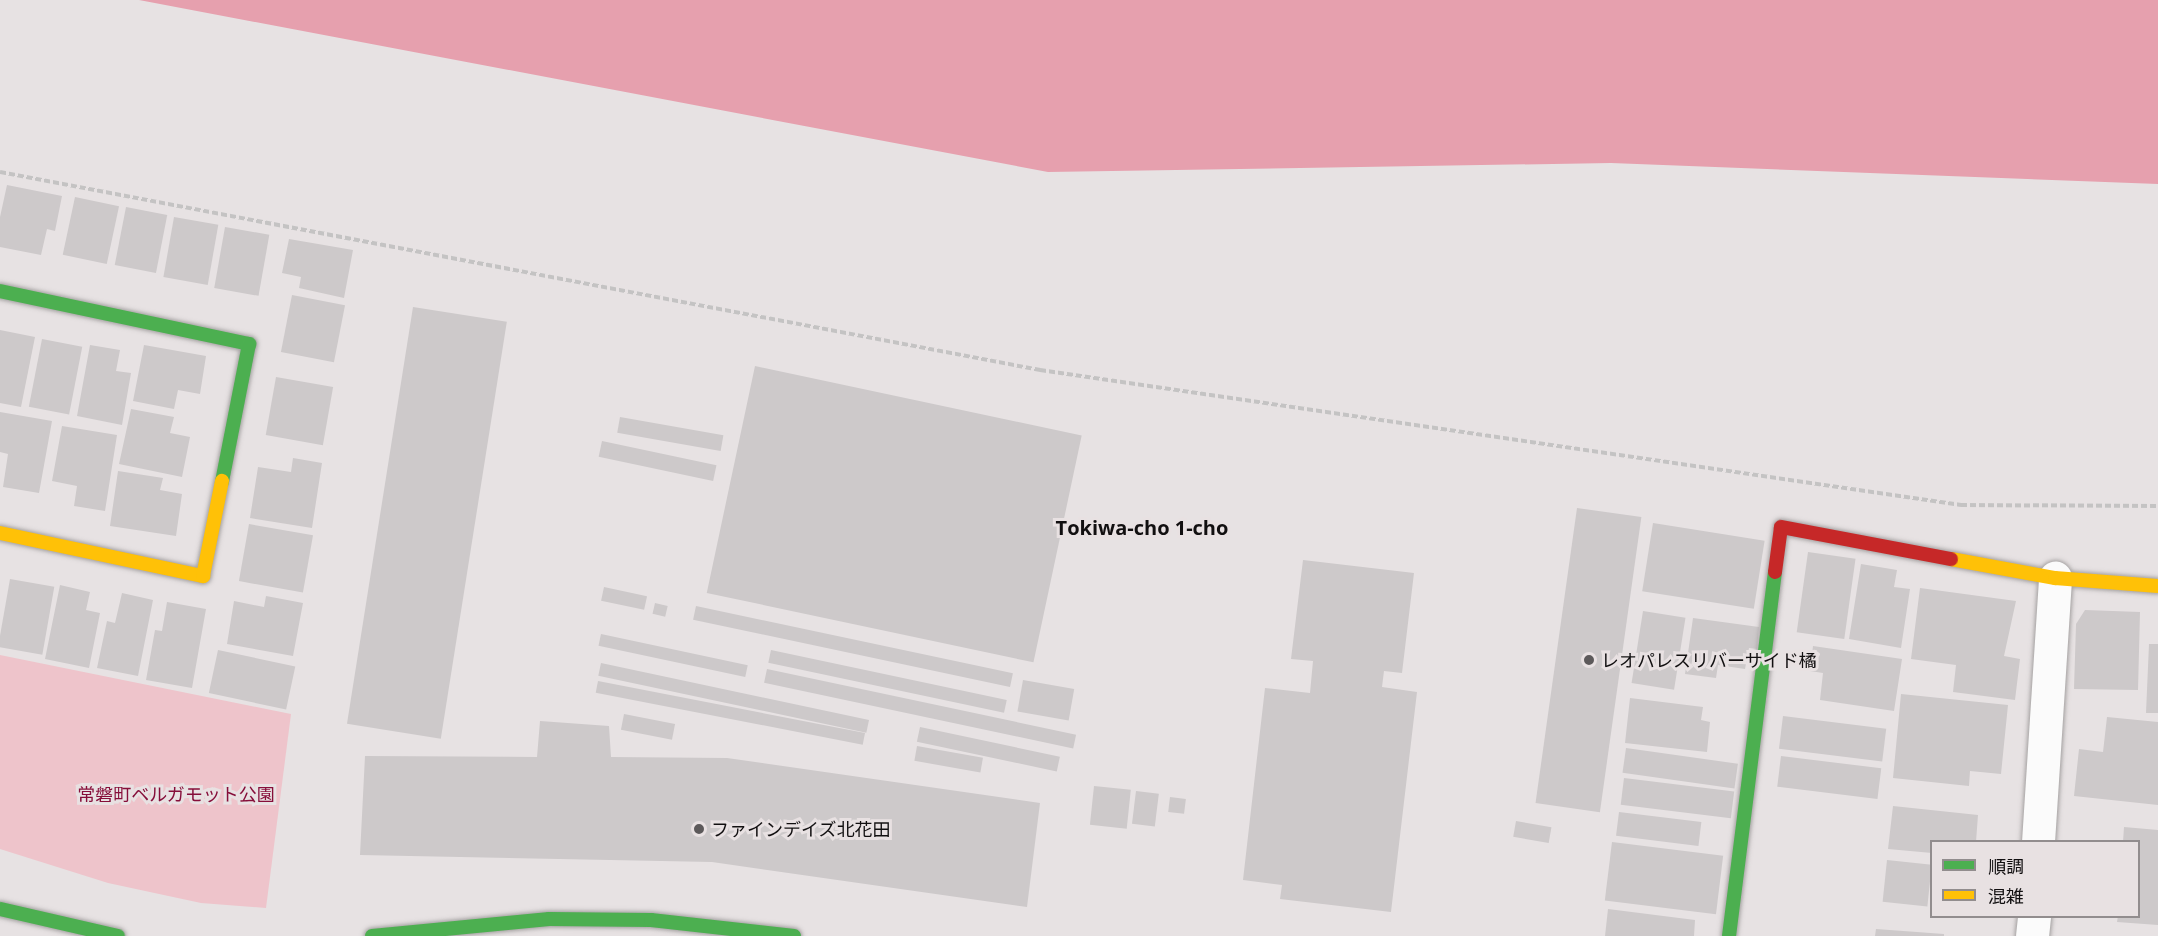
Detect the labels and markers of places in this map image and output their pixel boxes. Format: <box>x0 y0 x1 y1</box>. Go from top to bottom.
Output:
place label: レオパレスリバーサイド橘 <box>1601 649 1817 671</box>
marker: レオパレスリバーサイド橘 <box>1582 653 1596 667</box>
place label: ファインデイズ北花田 <box>711 818 891 840</box>
marker: ファインデイズ北花田 <box>692 822 706 836</box>

